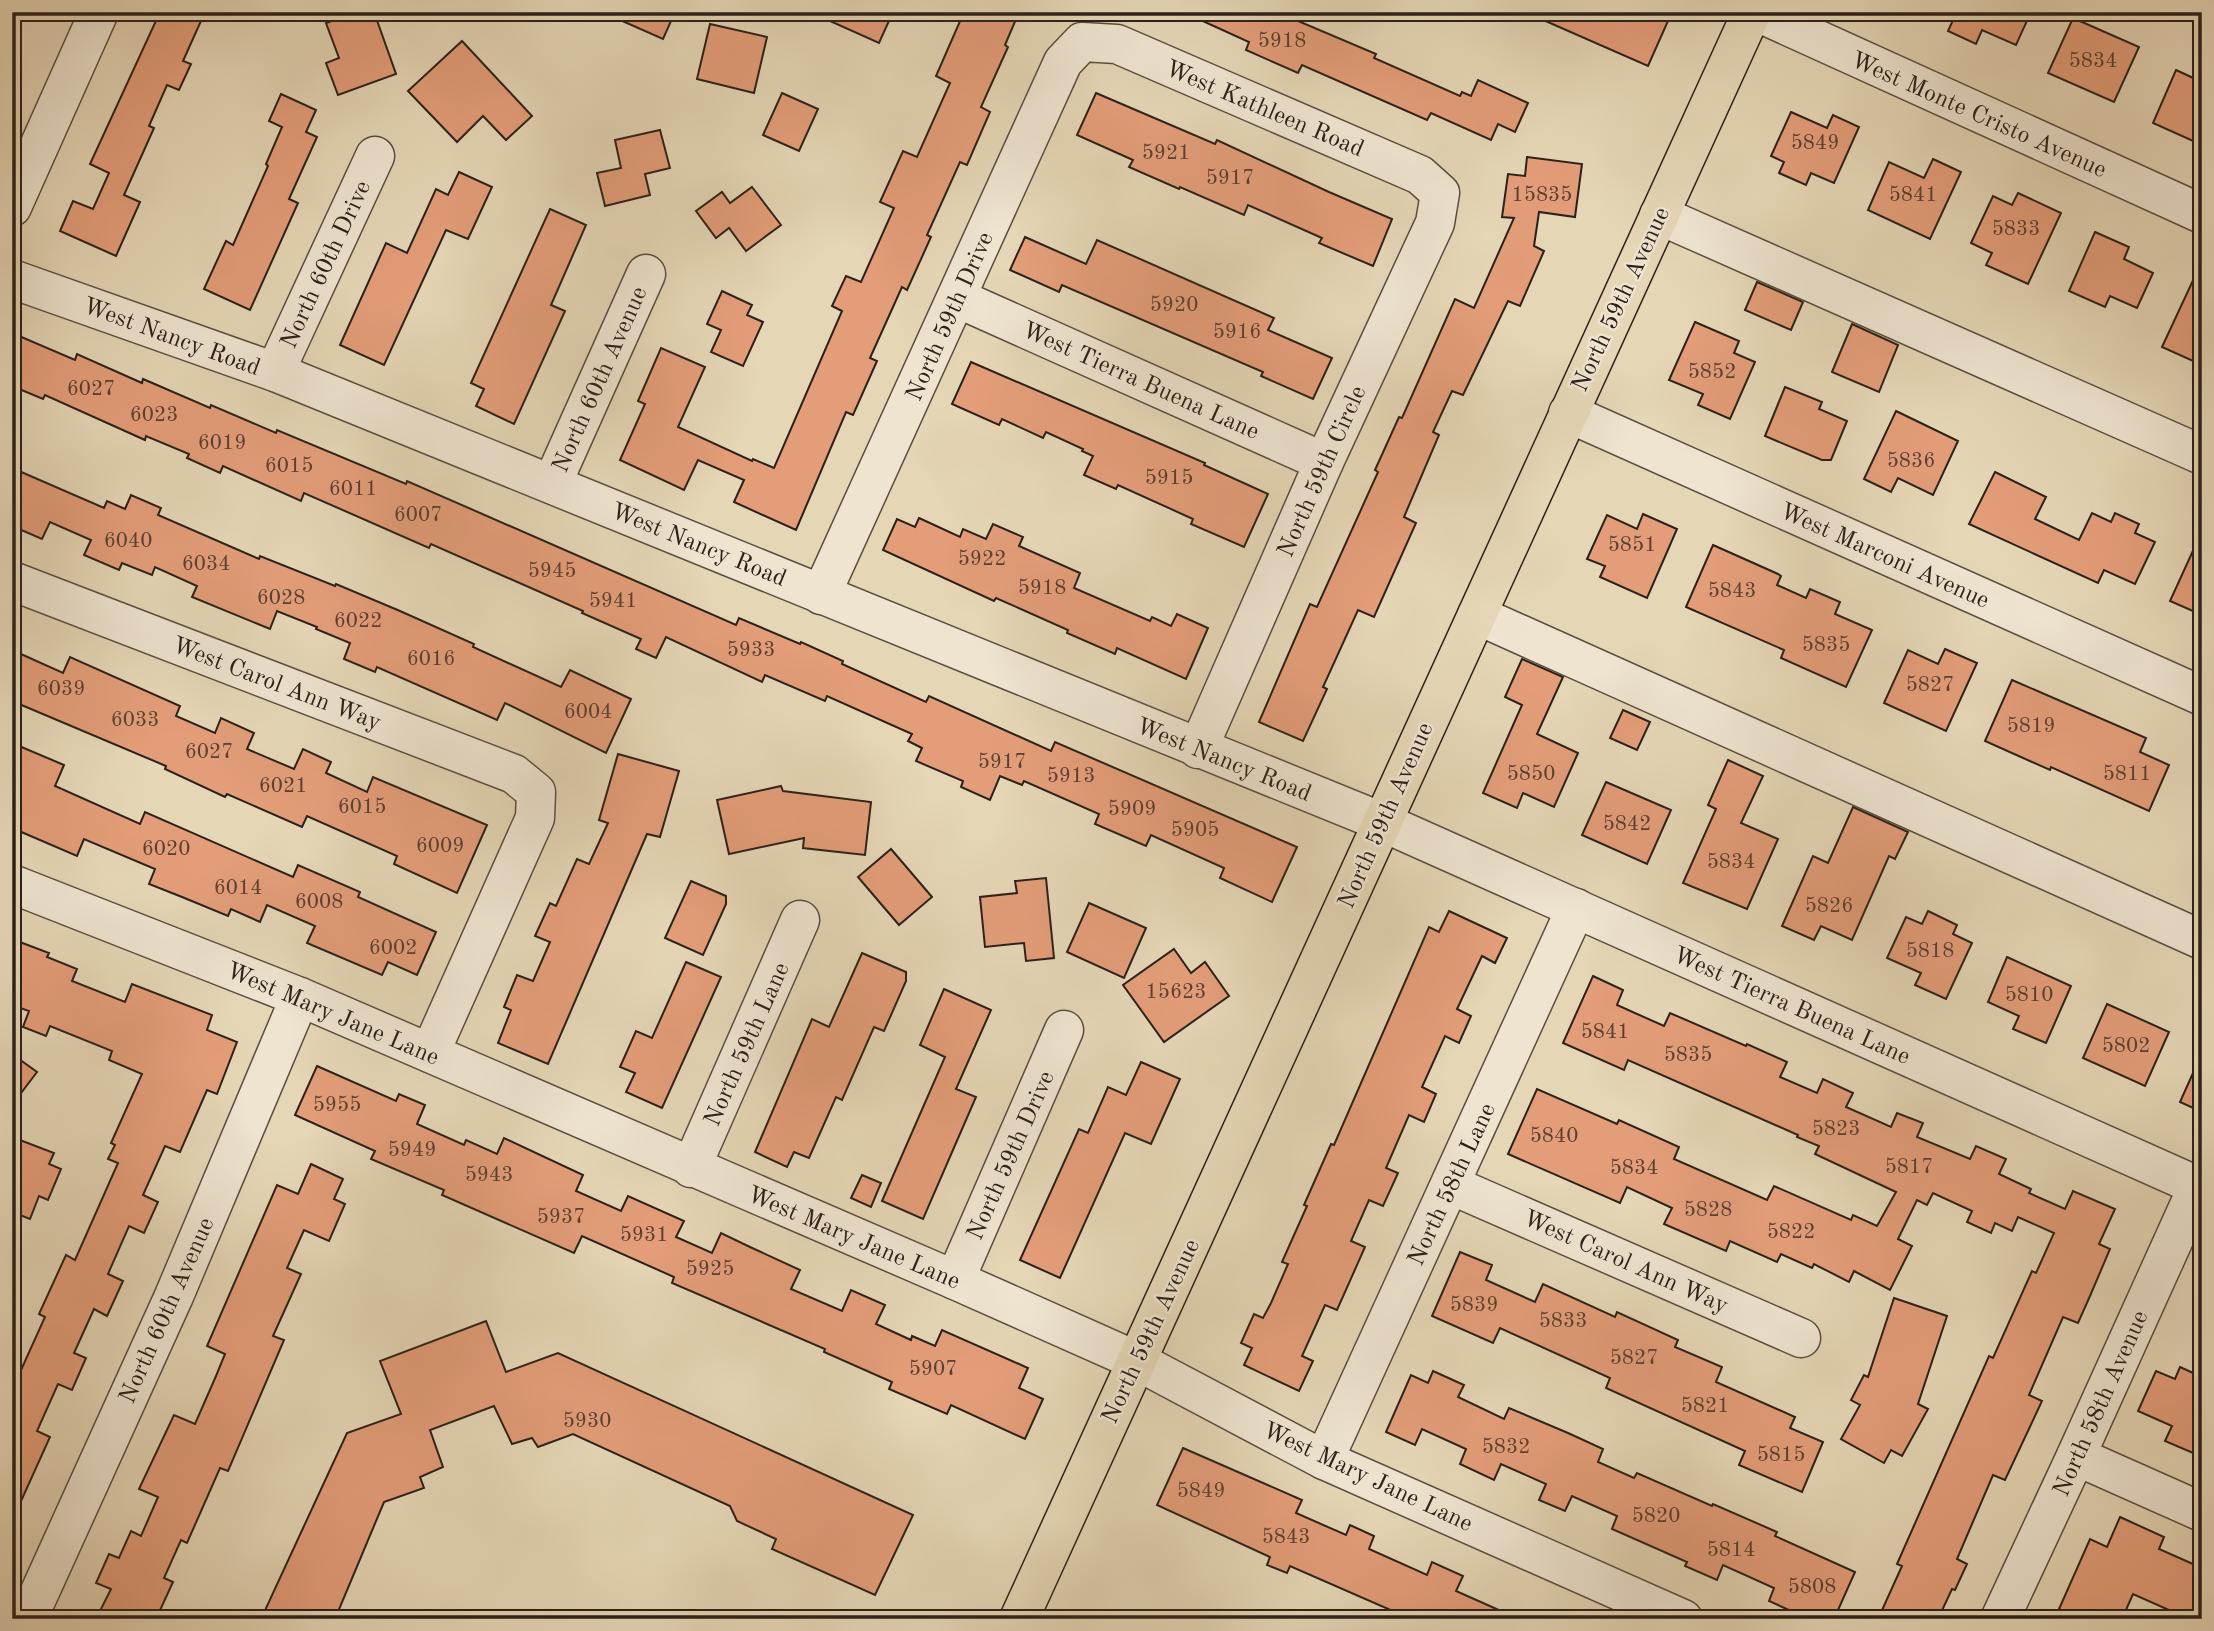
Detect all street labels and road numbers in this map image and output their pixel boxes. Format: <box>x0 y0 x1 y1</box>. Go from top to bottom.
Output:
street label: West Monte Cristo Avenue <box>1847 49 2110 183</box>
street label: West Kathleen Road <box>1161 57 1367 163</box>
street label: North 60th Drive <box>277 177 376 352</box>
street label: North 59th Avenue <box>1569 204 1675 396</box>
street label: North 59th Drive <box>903 229 999 405</box>
street label: North 60th Avenue <box>549 283 653 476</box>
street label: West Nancy Road <box>80 295 263 381</box>
street label: West Tierra Buena Lane <box>1018 319 1262 445</box>
street label: North 59th Circle <box>1274 383 1371 561</box>
street label: West Nancy Road <box>607 500 789 592</box>
street label: West Marconi Avenue <box>1776 500 1993 614</box>
street label: West Carol Ann Way <box>169 634 384 736</box>
street label: West Nancy Road <box>1132 715 1314 807</box>
street label: North 59th Avenue <box>1335 719 1439 912</box>
street label: West Tierra Buena Lane <box>1669 944 1913 1070</box>
street label: West Mary Jane Lane <box>222 959 442 1071</box>
street label: North 59th Lane <box>701 959 795 1130</box>
street label: North 59th Drive <box>964 1068 1060 1244</box>
street label: North 58th Lane <box>1405 1100 1501 1270</box>
street label: West Mary Jane Lane <box>743 1183 963 1295</box>
street label: West Carol Ann Way <box>1519 1207 1732 1319</box>
street label: North 60th Avenue <box>116 1214 220 1407</box>
street label: North 59th Avenue <box>1099 1236 1205 1428</box>
street label: North 58th Avenue <box>2050 1307 2154 1500</box>
street label: West Mary Jane Lane <box>1258 1419 1476 1537</box>

